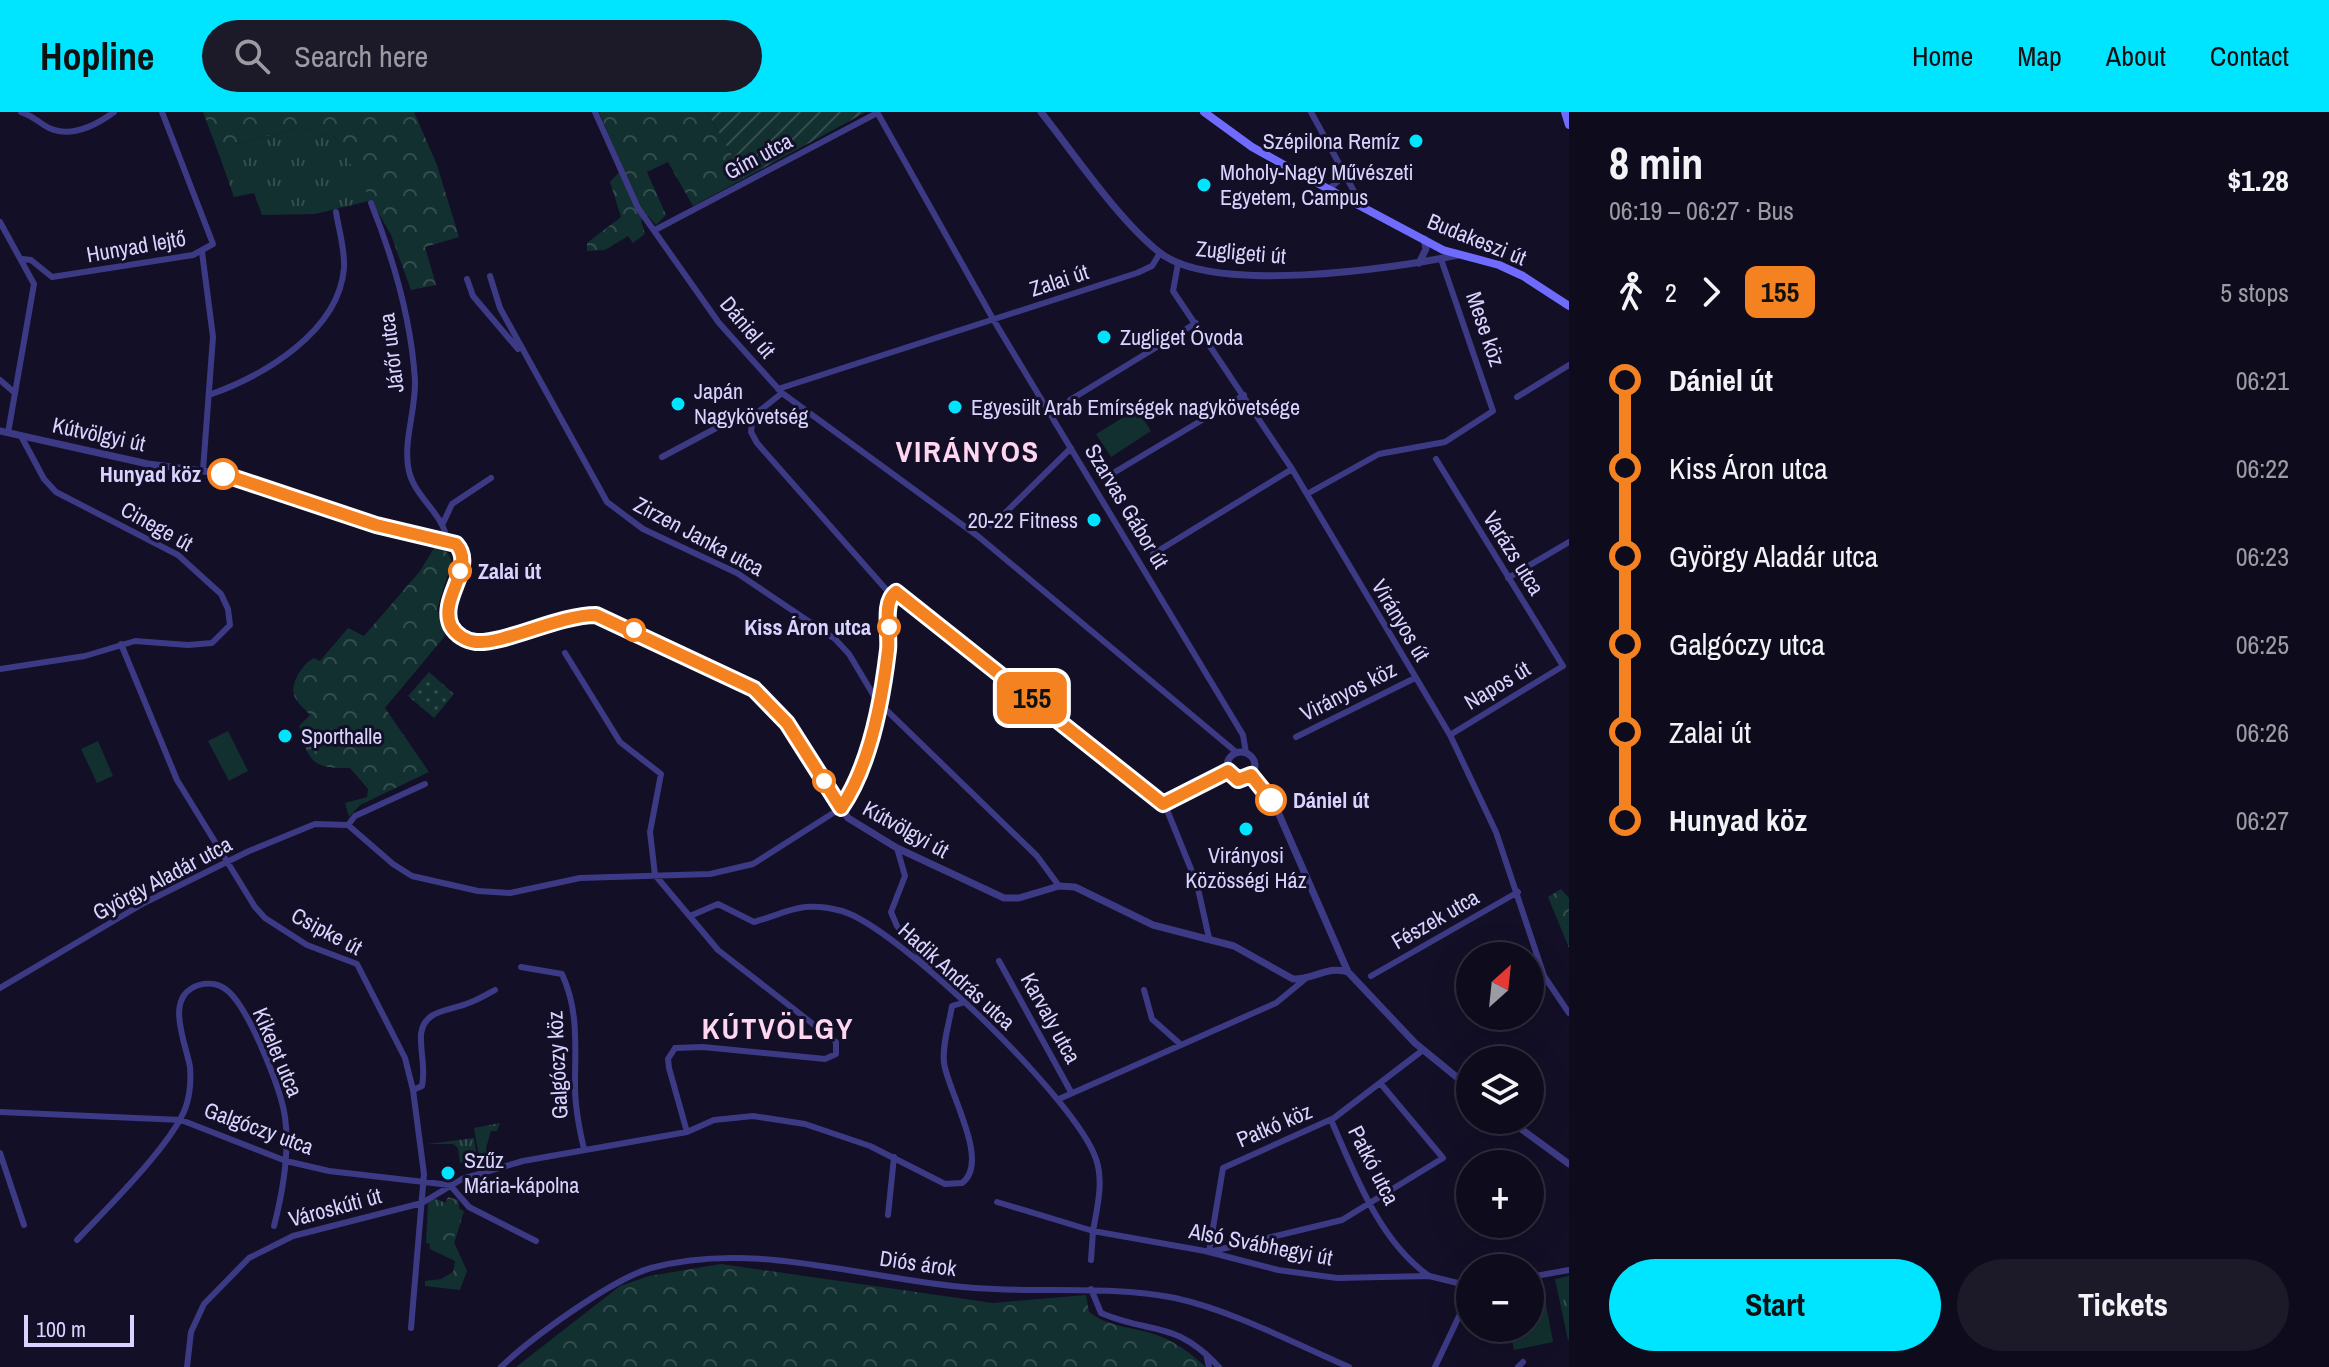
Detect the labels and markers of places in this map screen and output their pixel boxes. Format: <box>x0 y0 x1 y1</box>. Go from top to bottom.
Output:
place label: Szépilona Remíz <box>1263 126 1400 156</box>
marker: Szépilona Remíz <box>1407 132 1425 150</box>
place label: Moholy-Nagy Művészeti Egyetem, Campus <box>1220 157 1414 212</box>
marker: Moholy-Nagy Művészeti Egyetem, Campus <box>1195 176 1213 194</box>
place label: Zugliget Óvoda <box>1120 322 1243 352</box>
marker: Zugliget Óvoda <box>1095 328 1113 346</box>
place label: Japán Nagykövetség <box>694 376 808 431</box>
place label: Egyesült Arab Emírségek nagykövetsége <box>971 392 1300 422</box>
marker: Japán Nagykövetség <box>669 395 687 413</box>
marker: Egyesült Arab Emírségek nagykövetsége <box>946 398 964 416</box>
place label: Hunyad köz <box>100 459 201 489</box>
marker: Hunyad köz <box>208 459 238 489</box>
place label: 20-22 Fitness <box>968 505 1078 535</box>
marker: 20-22 Fitness <box>1085 511 1103 529</box>
place label: Zalai út <box>478 556 541 586</box>
marker: Zalai út <box>449 560 471 582</box>
place label: Kiss Áron utca <box>744 612 871 642</box>
marker: Kiss Áron utca <box>878 616 900 638</box>
unlabelled marker <box>623 619 645 641</box>
place label: Sporthalle <box>301 721 382 751</box>
marker: Sporthalle <box>276 727 294 745</box>
unlabelled marker <box>813 770 835 792</box>
marker: Dániel út <box>1256 785 1286 815</box>
place label: Dániel út <box>1293 785 1369 815</box>
marker: Virányosi Közösségi Ház <box>1237 820 1255 838</box>
place label: Virányosi Közösségi Ház <box>1185 840 1307 895</box>
place label: Szűz Mária-kápolna <box>464 1145 579 1200</box>
marker: Szűz Mária-kápolna <box>439 1164 457 1182</box>

